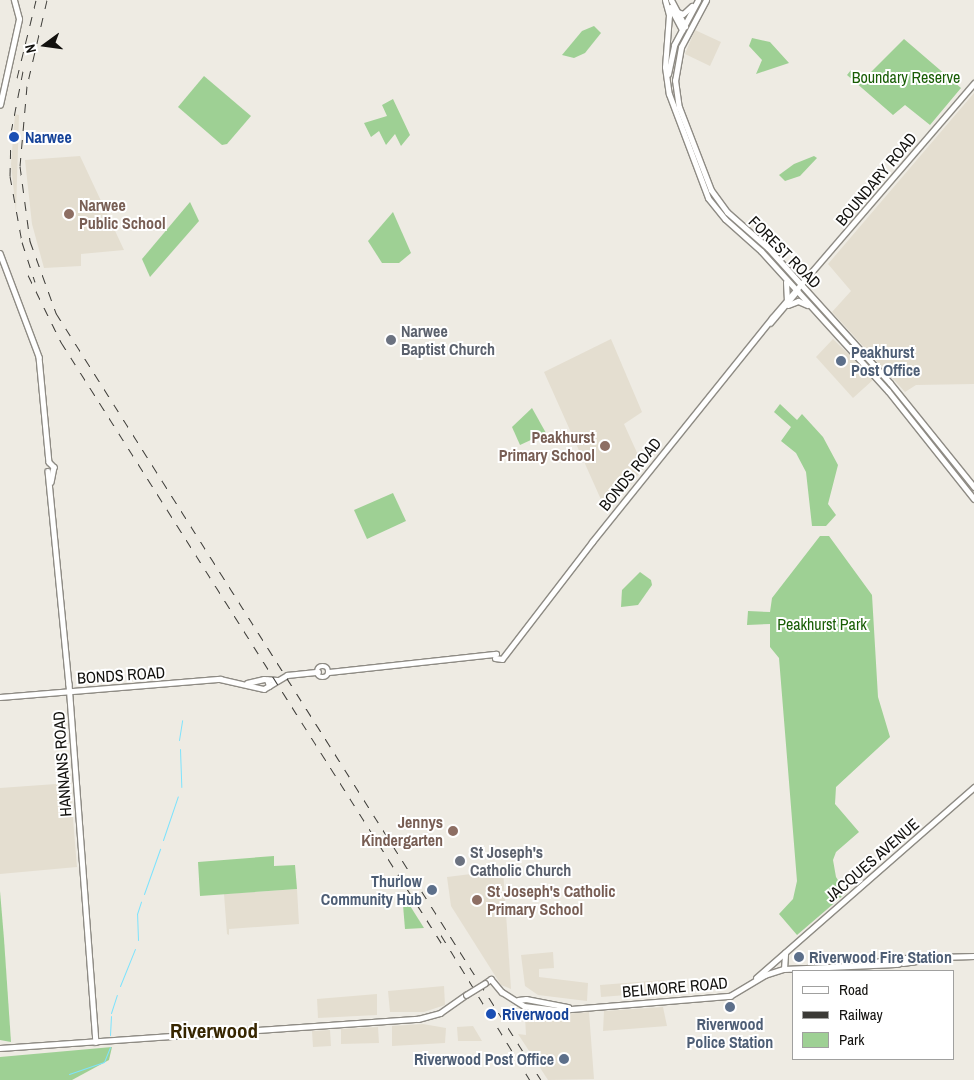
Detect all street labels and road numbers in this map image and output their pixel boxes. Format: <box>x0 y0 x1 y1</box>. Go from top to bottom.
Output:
street label: BOUNDARY ROAD <box>831 129 921 229</box>
street label: FOREST ROAD <box>745 212 825 292</box>
street label: BONDS ROAD <box>595 434 665 514</box>
street label: BONDS ROAD <box>76 662 166 688</box>
street label: HANNANS ROAD <box>49 711 75 817</box>
street label: JACQUES AVENUE <box>821 814 923 906</box>
street label: BELMORE ROAD <box>622 973 728 1001</box>

